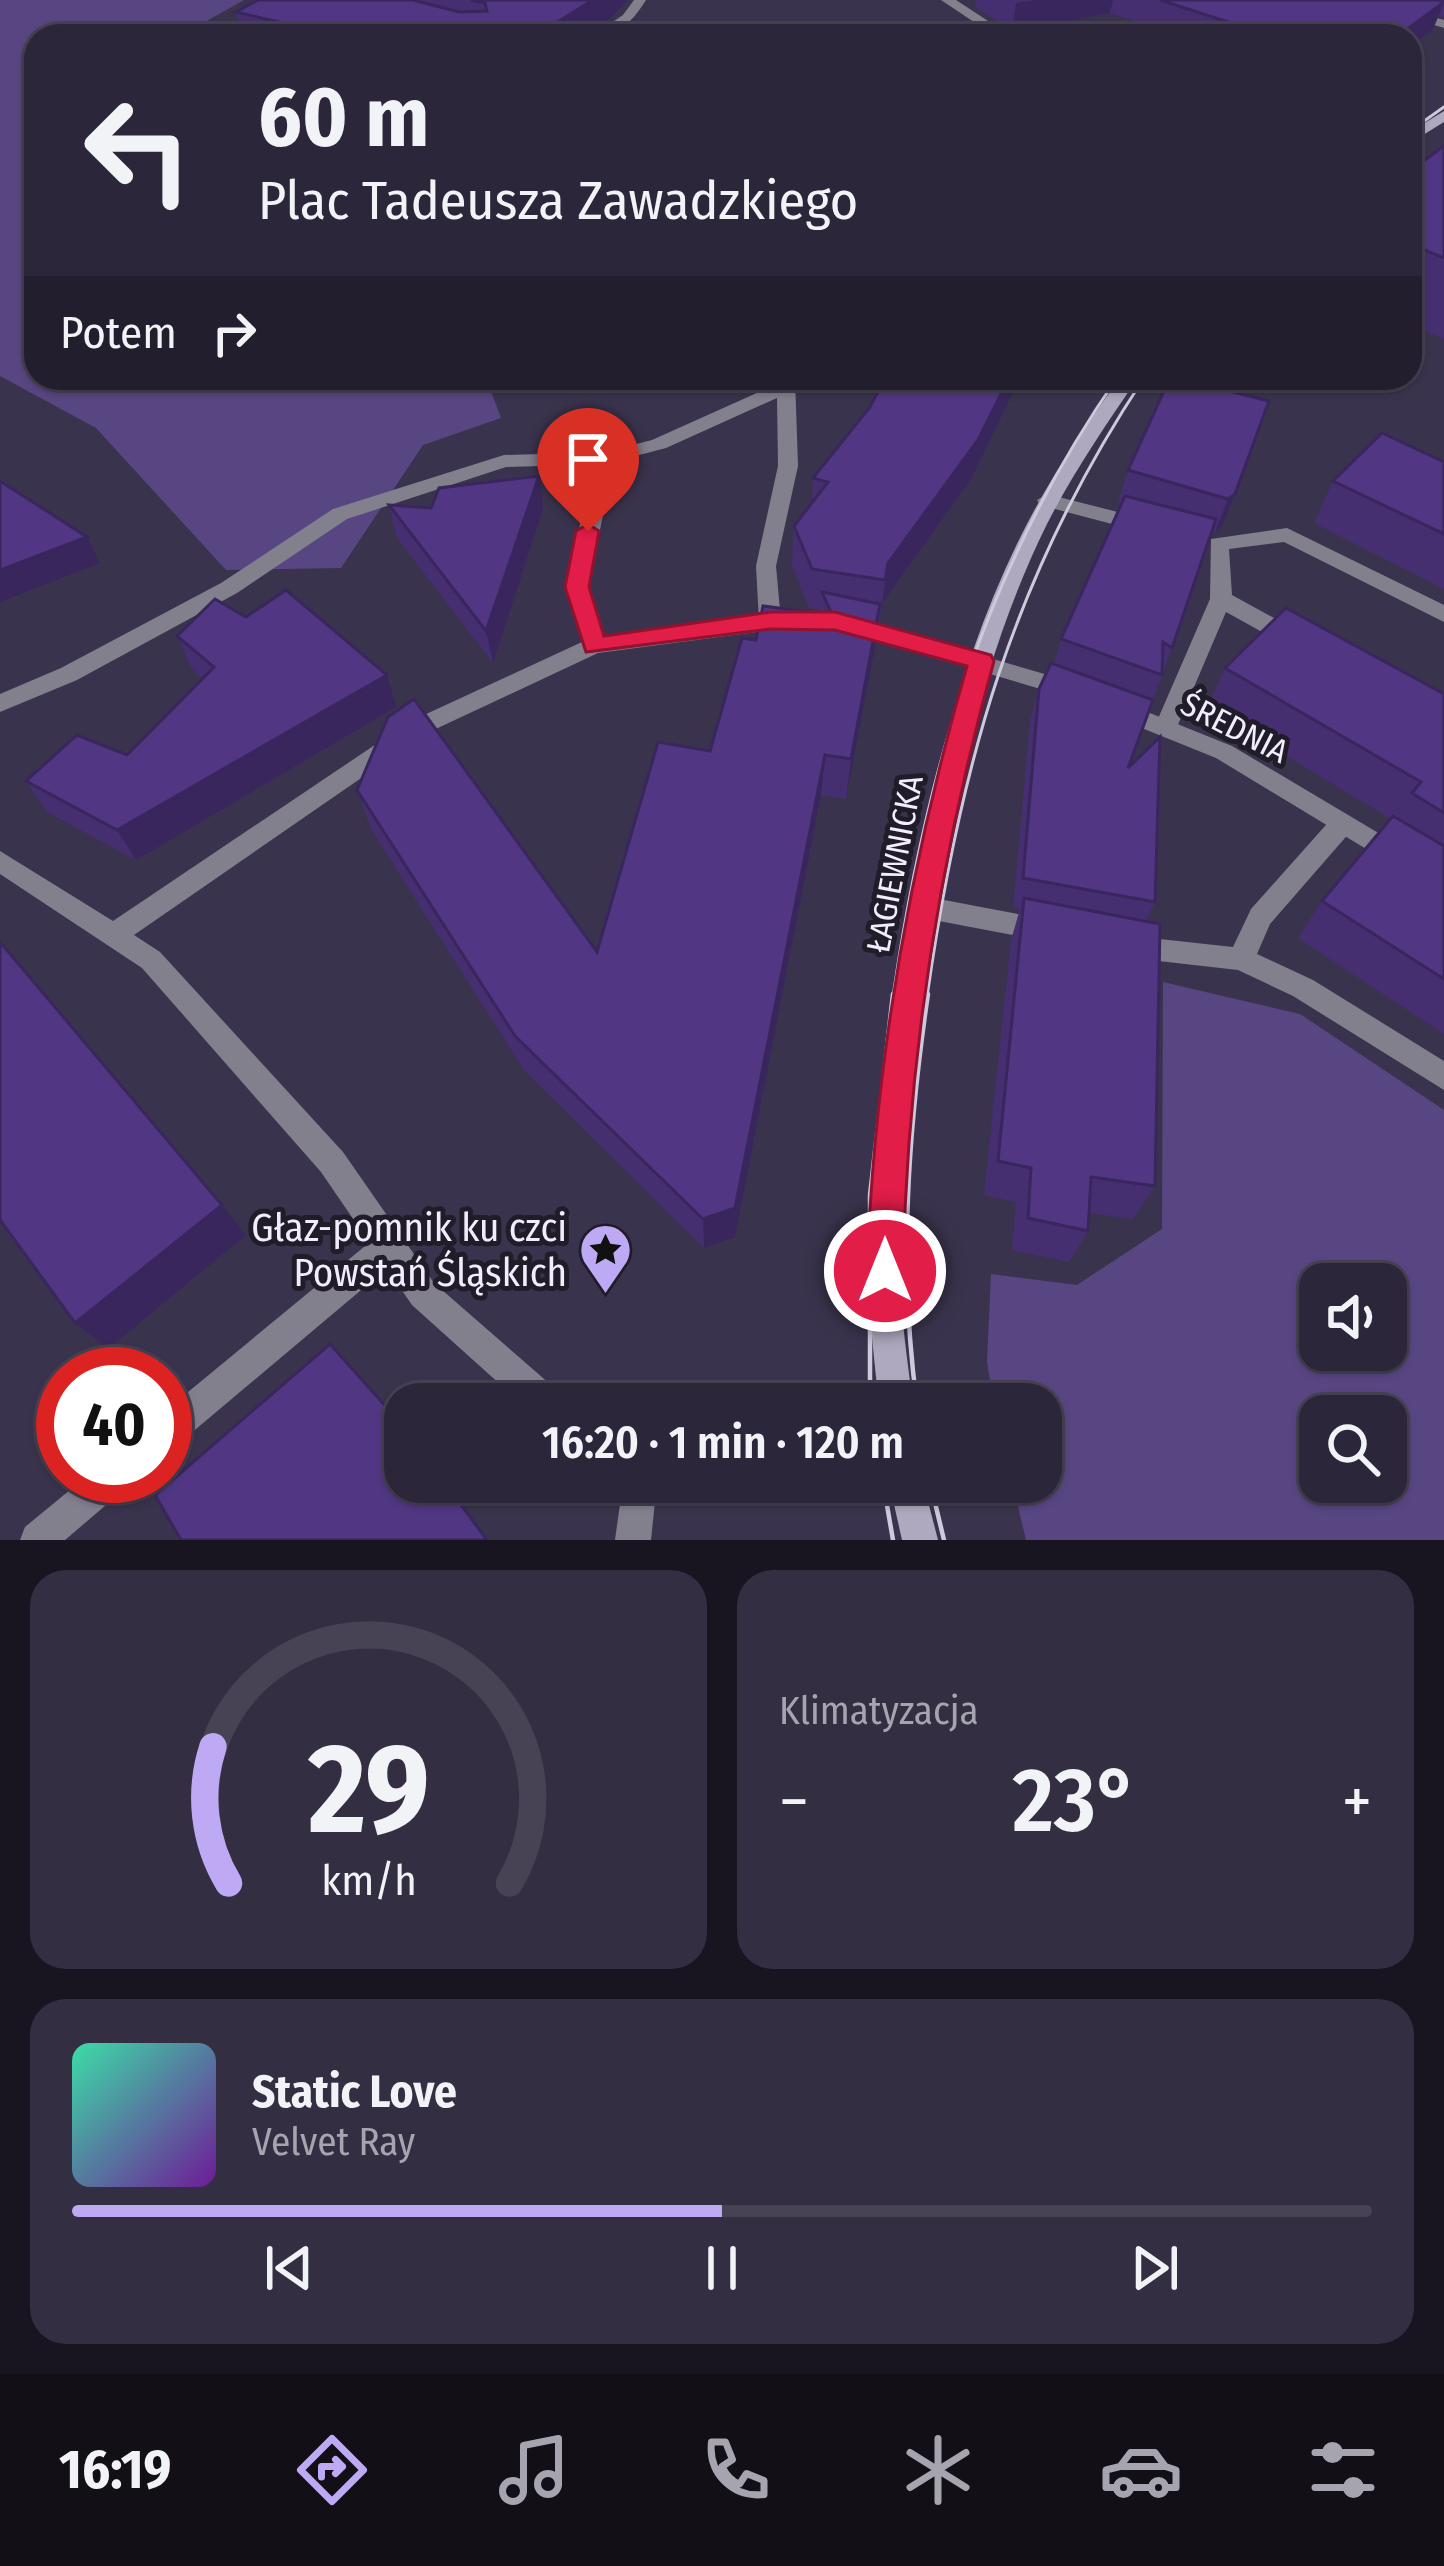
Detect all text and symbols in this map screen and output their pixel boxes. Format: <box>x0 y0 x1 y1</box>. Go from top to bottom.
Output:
text: 60 m <box>258 67 429 168</box>
icon: left <box>60 72 216 228</box>
text: Plac Tadeusza Zawadzkiego <box>258 169 858 233</box>
icon: right <box>201 300 267 366</box>
text: Potem <box>60 306 177 360</box>
pin <box>537 408 639 531</box>
icon: arrive <box>555 426 621 492</box>
street label: ŚREDNIA <box>1174 684 1295 772</box>
street label: ŁAGIEWNICKA <box>858 771 932 957</box>
place label: Głaz-pomnik ku czci Powstań Śląskich <box>251 1205 567 1296</box>
position arrow <box>822 1208 948 1334</box>
place icon: Głaz-pomnik ku czci Powstań Śląskich <box>578 1221 634 1295</box>
map controls <box>1299 1263 1407 1503</box>
button: sound <box>1299 1263 1407 1371</box>
speed limit sign: 40 <box>36 1347 192 1503</box>
button: search <box>1299 1395 1407 1503</box>
text: 16:20 · 1 min · 120 m <box>542 1416 904 1470</box>
text: Klimatyzacja <box>779 1688 979 1734</box>
text: 29 <box>307 1715 429 1865</box>
text: 23° <box>1013 1747 1138 1855</box>
text: − <box>779 1762 809 1841</box>
text: + <box>1342 1762 1372 1841</box>
text: km/h <box>321 1854 416 1905</box>
text: Static Love <box>252 2065 457 2119</box>
text: Velvet Ray <box>252 2119 415 2165</box>
icon: previous <box>256 2235 322 2301</box>
icon: pause <box>689 2235 755 2301</box>
icon: next <box>1122 2235 1188 2301</box>
icon: directions <box>290 2428 374 2512</box>
icon: music <box>492 2428 576 2512</box>
icon: phone <box>694 2428 778 2512</box>
icon: climate <box>896 2428 980 2512</box>
icon: car <box>1099 2428 1183 2512</box>
icon: filters <box>1301 2428 1385 2512</box>
text: 16:19 <box>59 2438 171 2502</box>

